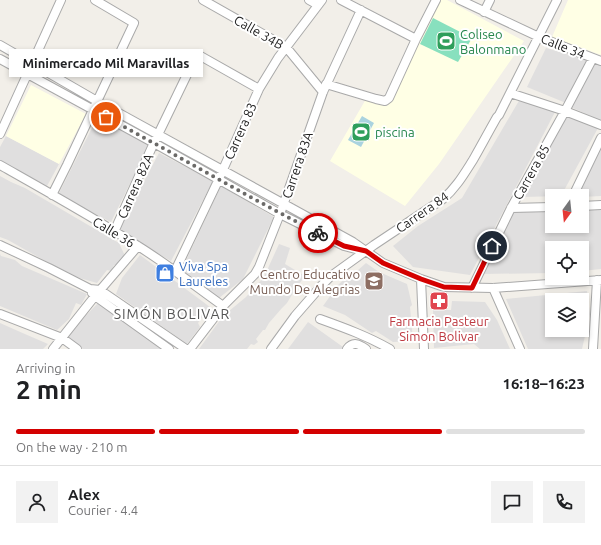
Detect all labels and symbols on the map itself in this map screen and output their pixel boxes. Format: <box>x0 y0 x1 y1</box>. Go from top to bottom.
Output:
street label: Calle 34B <box>232 12 286 52</box>
place label: Coliseo Balonmano <box>460 27 526 56</box>
sports icon: Coliseo Balonmano <box>435 30 457 52</box>
street label: Calle 34 <box>539 31 587 61</box>
callout: Minimercado Mil Maravillas <box>9 49 203 77</box>
pin <box>89 100 123 134</box>
street label: Carrera 83 <box>221 100 259 162</box>
sports icon: piscina <box>350 121 372 143</box>
place label: piscina <box>375 125 415 139</box>
street label: Carrera 83A <box>279 129 315 200</box>
street label: Carrera 85 <box>510 142 552 202</box>
street label: Carrera 82A <box>114 151 156 221</box>
street label: Carrera 84 <box>393 189 451 235</box>
north arrow <box>545 189 589 233</box>
courier <box>298 213 338 253</box>
street label: Calle 36 <box>91 214 137 250</box>
pin <box>475 229 509 263</box>
place label: Viva Spa Laureles <box>179 259 228 288</box>
shop icon: Viva Spa Laureles <box>154 262 176 284</box>
place label: Centro Educativo Mundo De Alegrias <box>249 267 360 296</box>
school or university icon: Centro Educativo Mundo De Alegrias <box>363 270 385 292</box>
pharmacy icon: Farmacia Pasteur Simon Bolivar <box>428 290 450 312</box>
district label: SIMÓN BOLIVAR <box>114 305 230 322</box>
place label: Farmacia Pasteur Simon Bolivar <box>389 314 489 343</box>

